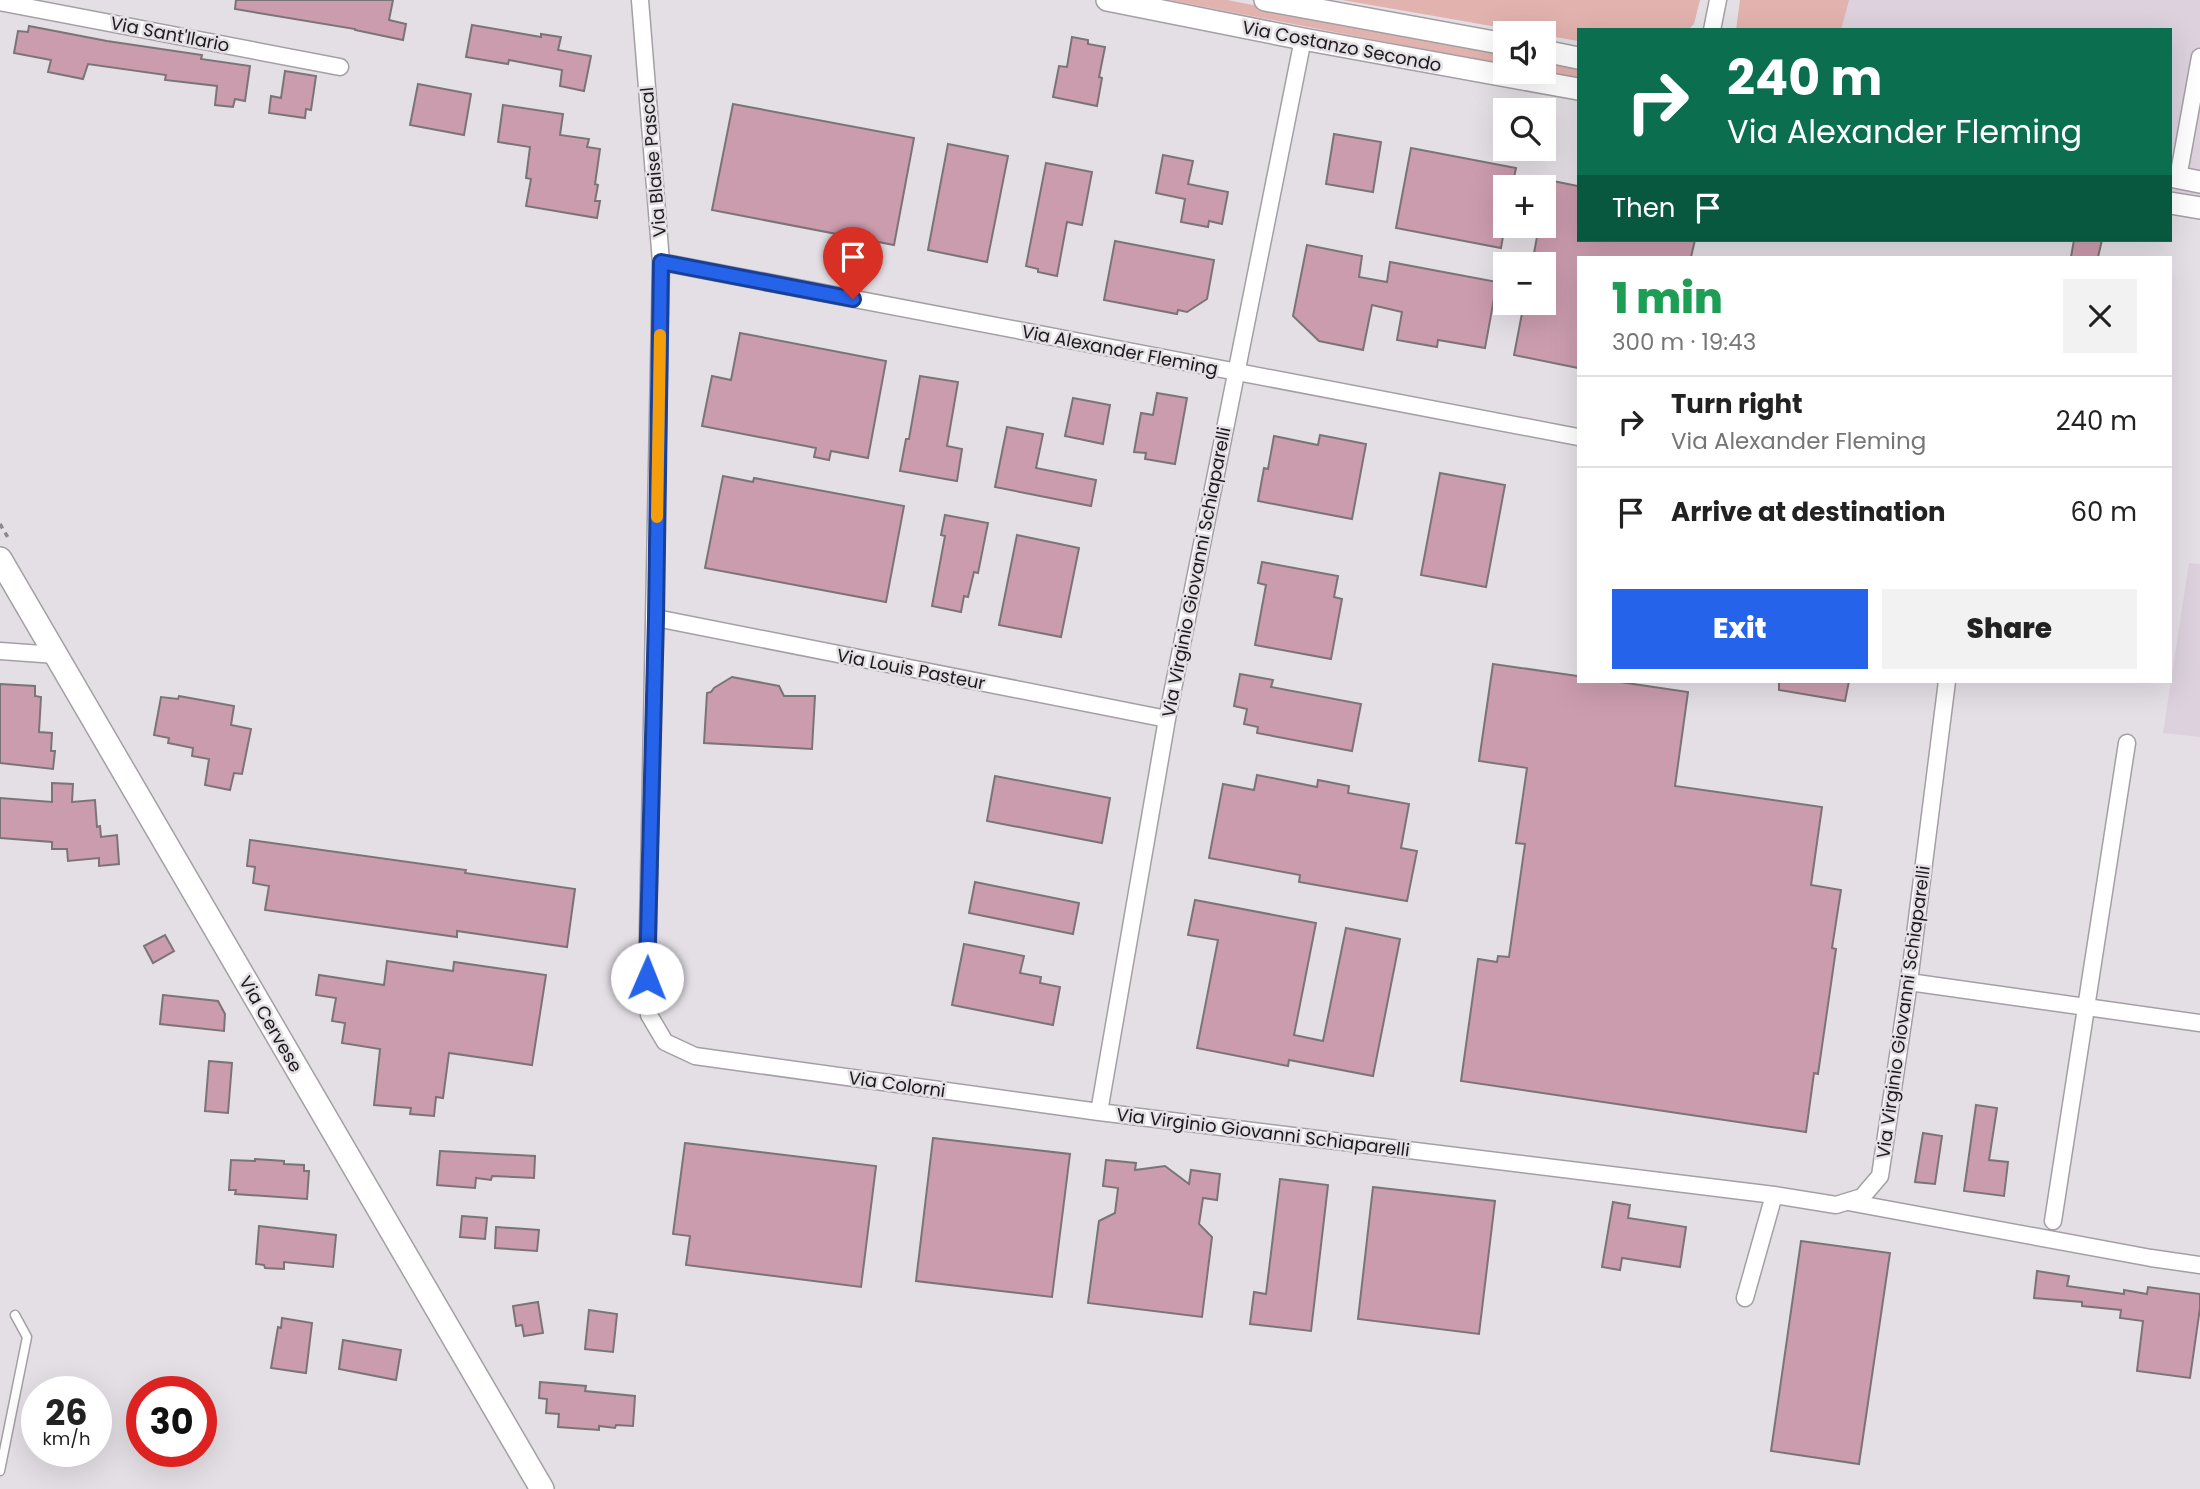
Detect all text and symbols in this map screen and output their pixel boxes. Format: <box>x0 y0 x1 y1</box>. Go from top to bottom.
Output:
street label: Via Sant'Ilario <box>108 10 232 58</box>
street label: Via Costanzo Secondo <box>1240 14 1444 78</box>
map controls <box>1493 21 1556 315</box>
button: sound <box>1493 21 1556 84</box>
text: 240 m <box>1727 44 1882 112</box>
icon: right <box>1612 56 1703 147</box>
street label: Via Blaise Pascal <box>634 86 672 238</box>
button: search <box>1493 98 1556 161</box>
text: Via Alexander Fleming <box>1727 109 2082 154</box>
button: + <box>1493 175 1556 238</box>
icon: arrive <box>1689 189 1727 227</box>
text: Then <box>1612 190 1675 226</box>
pin <box>823 227 883 299</box>
icon: arrive <box>834 238 872 276</box>
button: − <box>1493 252 1556 315</box>
text: 1 min <box>1612 269 1723 328</box>
button: close <box>2063 279 2137 353</box>
street label: Via Alexander Fleming <box>1020 319 1220 381</box>
text: 300 m · 19:43 <box>1612 326 1756 358</box>
text: Turn right <box>1671 386 1803 422</box>
icon: right <box>1612 403 1650 441</box>
text: 240 m <box>2056 403 2137 439</box>
street label: Via Virginio Giovanni Schiaparelli <box>1156 425 1236 719</box>
text: Via Alexander Fleming <box>1671 425 1926 457</box>
icon: arrive <box>1612 494 1650 532</box>
text: Arrive at destination <box>1671 494 1946 530</box>
text: 60 m <box>2070 494 2137 530</box>
button: Exit <box>1612 589 1868 669</box>
button: Share <box>1882 589 2137 669</box>
street label: Via Louis Pasteur <box>835 642 988 696</box>
street label: Via Virginio Giovanni Schiaparelli <box>1870 864 1936 1160</box>
position arrow <box>610 941 684 1015</box>
street label: Via Cervese <box>233 971 309 1077</box>
street label: Via Colorni <box>847 1065 947 1103</box>
street label: Via Virginio Giovanni Schiaparelli <box>1115 1102 1411 1162</box>
speed limit sign: 30 <box>126 1376 217 1467</box>
text: 26 <box>45 1388 88 1437</box>
text: km/h <box>43 1426 90 1451</box>

